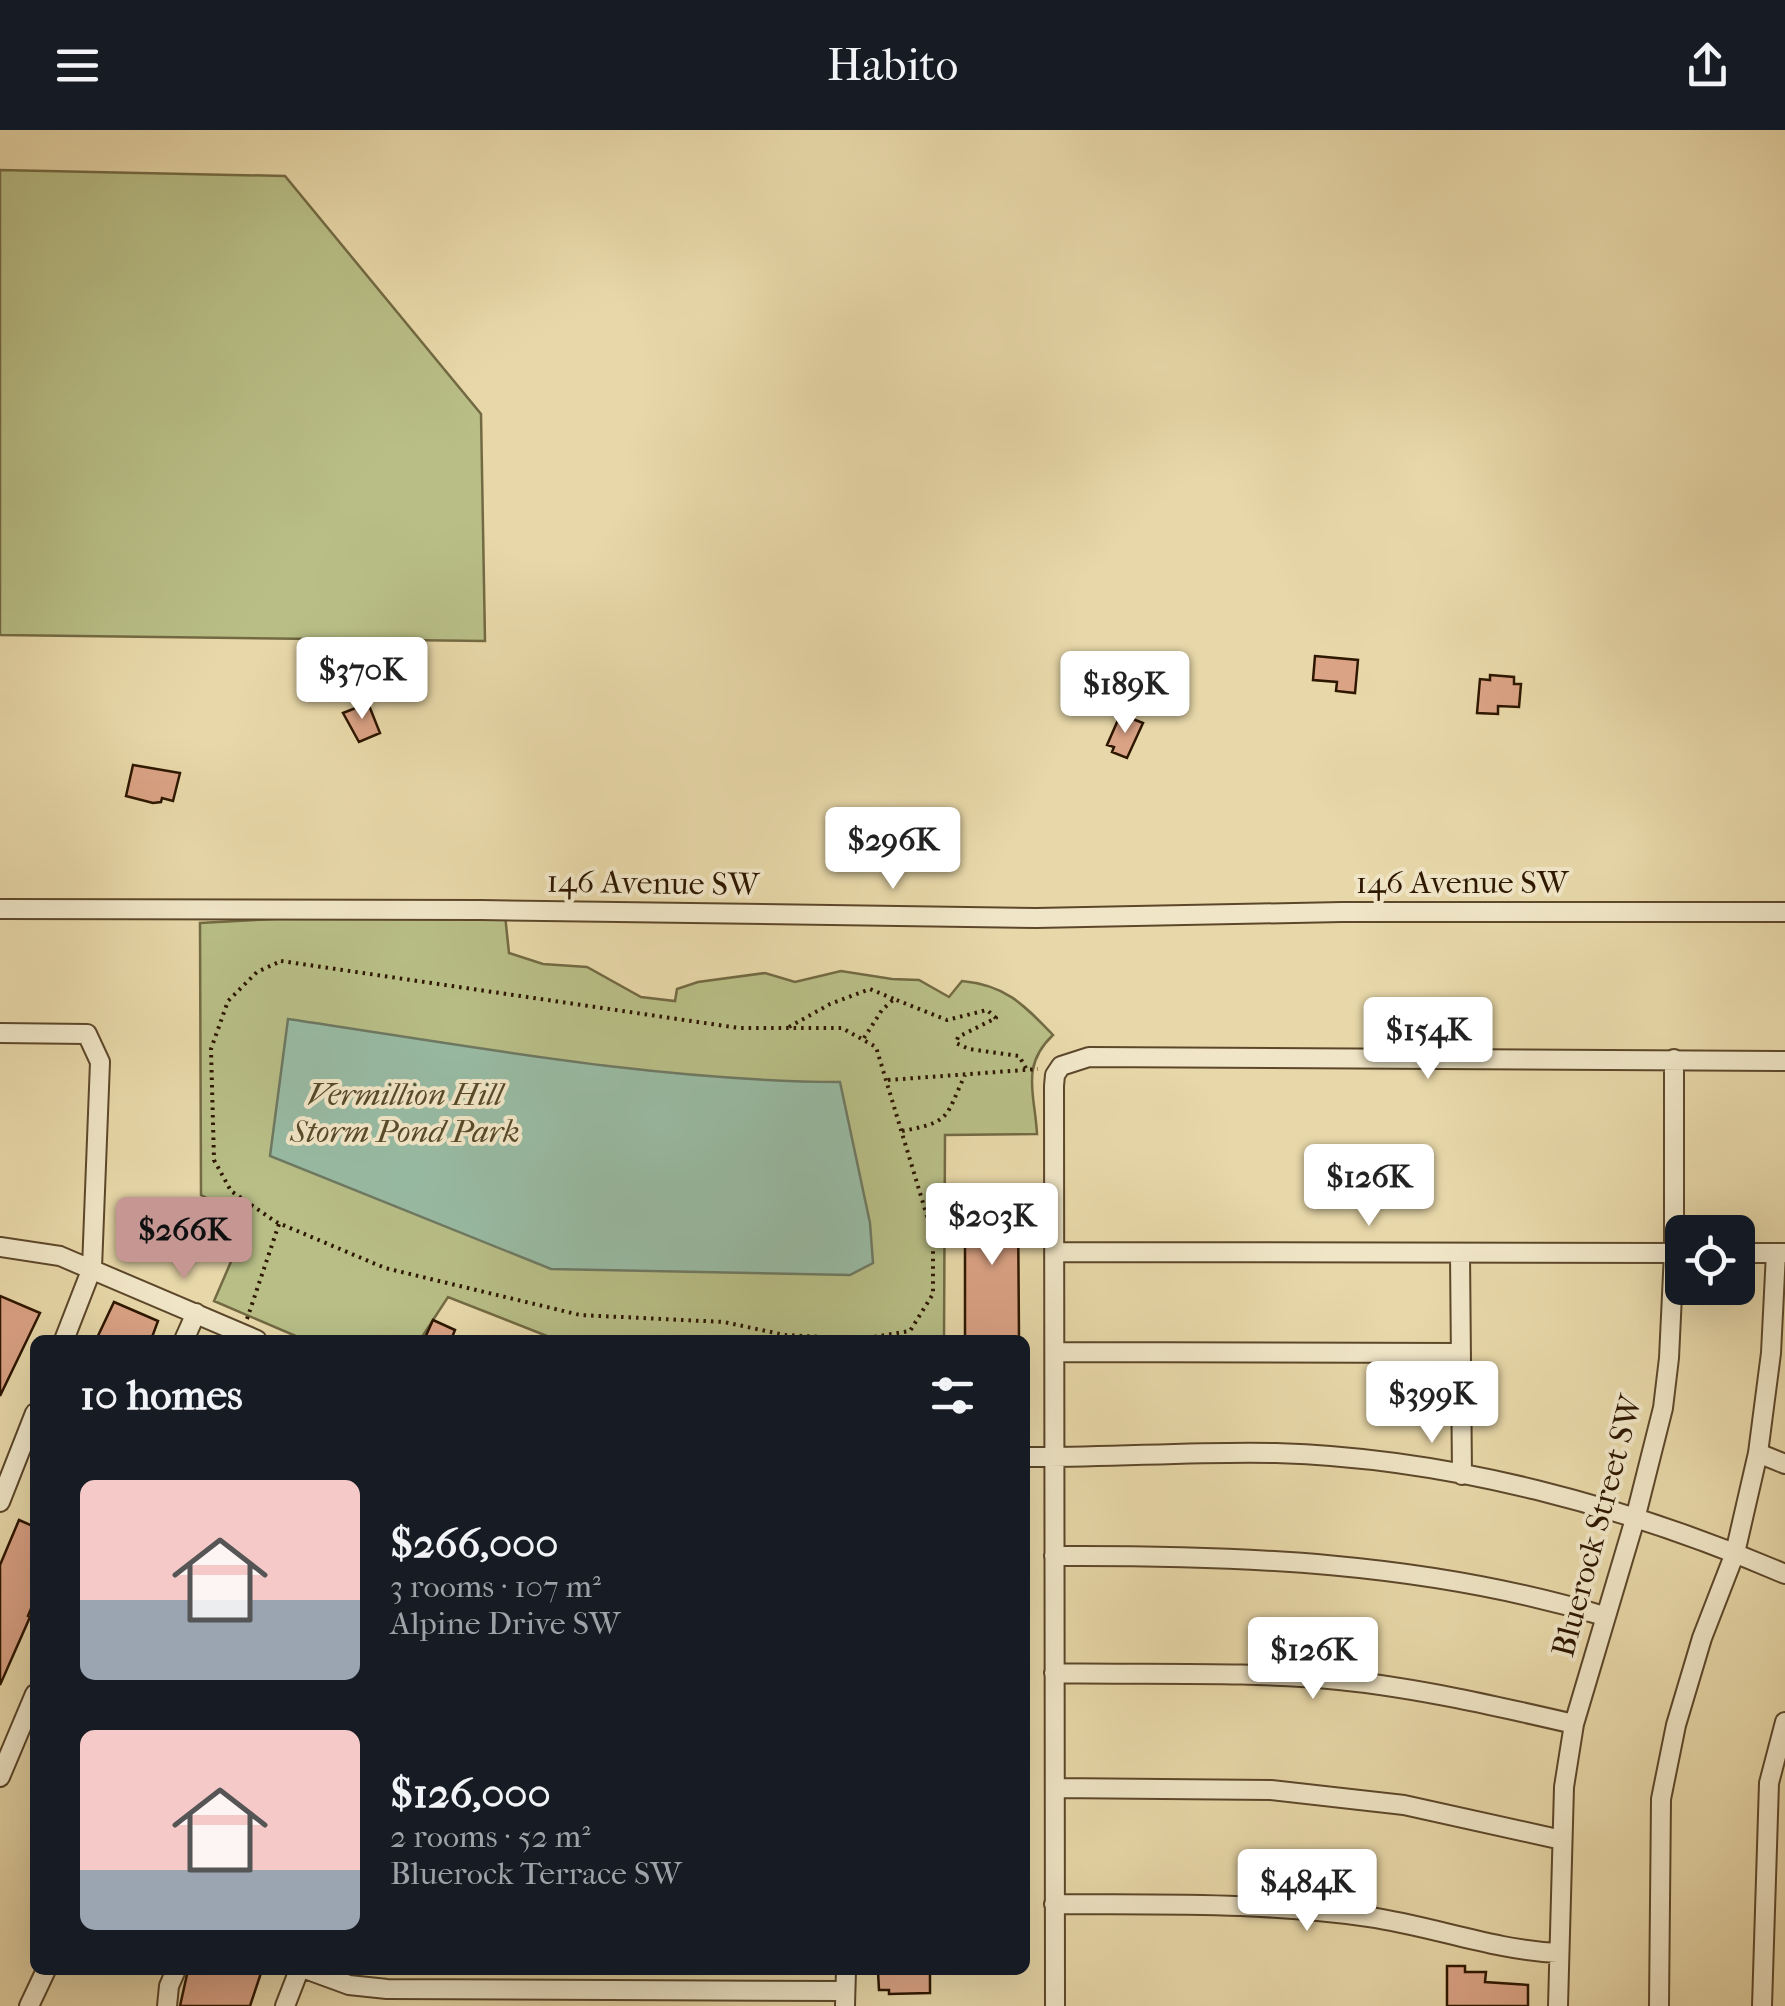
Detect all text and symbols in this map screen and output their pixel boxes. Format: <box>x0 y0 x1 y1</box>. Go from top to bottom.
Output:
icon: menu <box>50 38 105 93</box>
icon: share <box>1680 38 1735 93</box>
text: Habito <box>827 39 958 92</box>
pin: $370K <box>292 637 432 722</box>
text: $370K <box>319 651 405 688</box>
pin: $189K <box>1055 651 1195 736</box>
text: $189K <box>1082 665 1168 702</box>
pin: $296K <box>823 807 963 892</box>
text: $296K <box>847 821 939 858</box>
street label: 146 Avenue SW <box>546 863 761 903</box>
street label: 146 Avenue SW <box>1356 864 1570 901</box>
pin: $154K <box>1358 997 1498 1082</box>
text: $154K <box>1386 1011 1470 1048</box>
park label: Vermillion Hill Storm Pond Park <box>289 1076 520 1150</box>
pin: $126K <box>1299 1144 1439 1229</box>
text: $126K <box>1326 1158 1412 1195</box>
pin: $203K <box>922 1183 1062 1268</box>
pin: $266K <box>114 1197 254 1282</box>
text: $203K <box>948 1197 1036 1234</box>
text: $266K <box>138 1211 230 1248</box>
map controls <box>1665 1215 1755 1305</box>
button: locate <box>1665 1215 1755 1305</box>
pin: $399K <box>1362 1361 1502 1446</box>
icon: filters <box>925 1368 980 1423</box>
text: 10 homes <box>80 1371 242 1420</box>
text: $399K <box>1388 1375 1476 1412</box>
street label: Bluerock Street SW <box>1544 1390 1650 1661</box>
text: $266,000 <box>390 1519 558 1568</box>
icon: home <box>160 1520 280 1640</box>
text: 3 rooms · 107 m² <box>390 1568 601 1605</box>
text: Alpine Drive SW <box>390 1605 620 1642</box>
pin: $126K <box>1243 1617 1383 1702</box>
text: $126K <box>1270 1631 1356 1668</box>
text: $126,000 <box>390 1769 551 1818</box>
icon: home <box>160 1770 280 1890</box>
text: 2 rooms · 52 m² <box>390 1818 590 1855</box>
pin: $484K <box>1237 1849 1377 1934</box>
text: Bluerock Terrace SW <box>390 1855 682 1892</box>
text: $484K <box>1260 1863 1354 1900</box>

